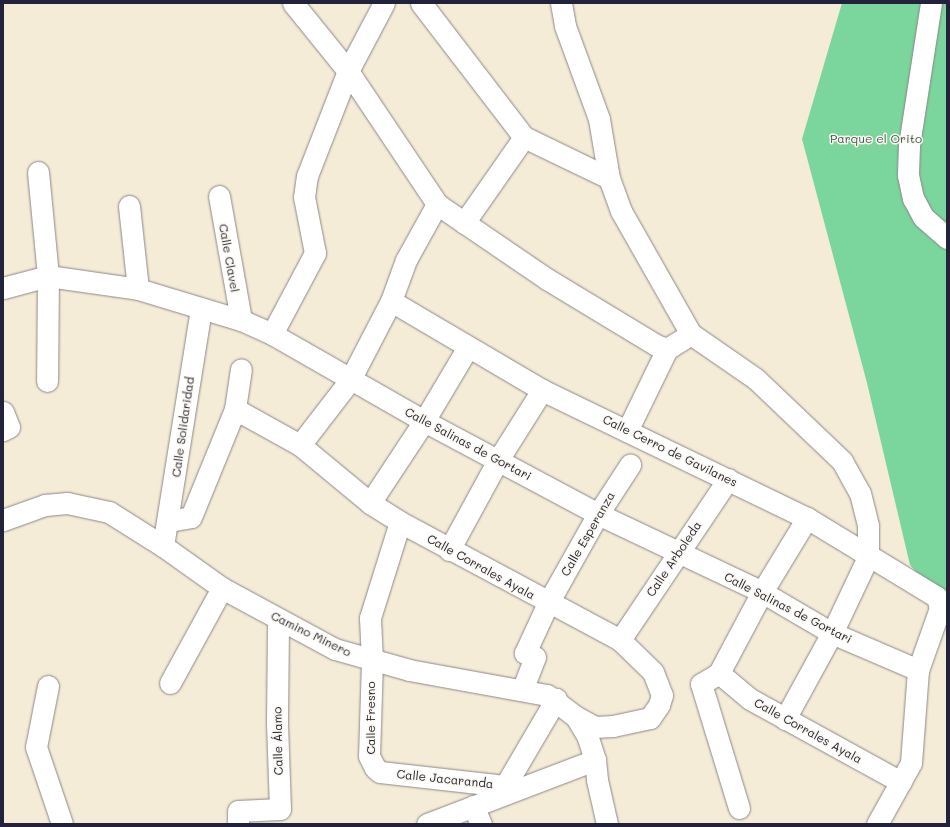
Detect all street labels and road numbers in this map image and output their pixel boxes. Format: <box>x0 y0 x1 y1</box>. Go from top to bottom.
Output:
street label: Calle Clavel <box>216 223 242 293</box>
street label: Calle Solidaridad <box>169 376 197 478</box>
street label: Calle Salinas de Gortari <box>402 404 534 484</box>
street label: Calle Cerro de Gavilanes <box>600 412 740 490</box>
street label: Calle Esperanza <box>558 489 618 579</box>
street label: Calle Arboleda <box>643 519 705 599</box>
street label: Calle Corrales Ayala <box>425 531 537 603</box>
street label: Calle Salinas de Gortari <box>722 569 854 647</box>
street label: Camino Minero <box>269 608 353 660</box>
street label: Calle Fresno <box>364 681 378 755</box>
street label: Calle Corrales Ayala <box>752 695 864 767</box>
street label: Calle Álamo <box>270 706 286 776</box>
street label: Calle Jacaranda <box>396 767 494 791</box>

